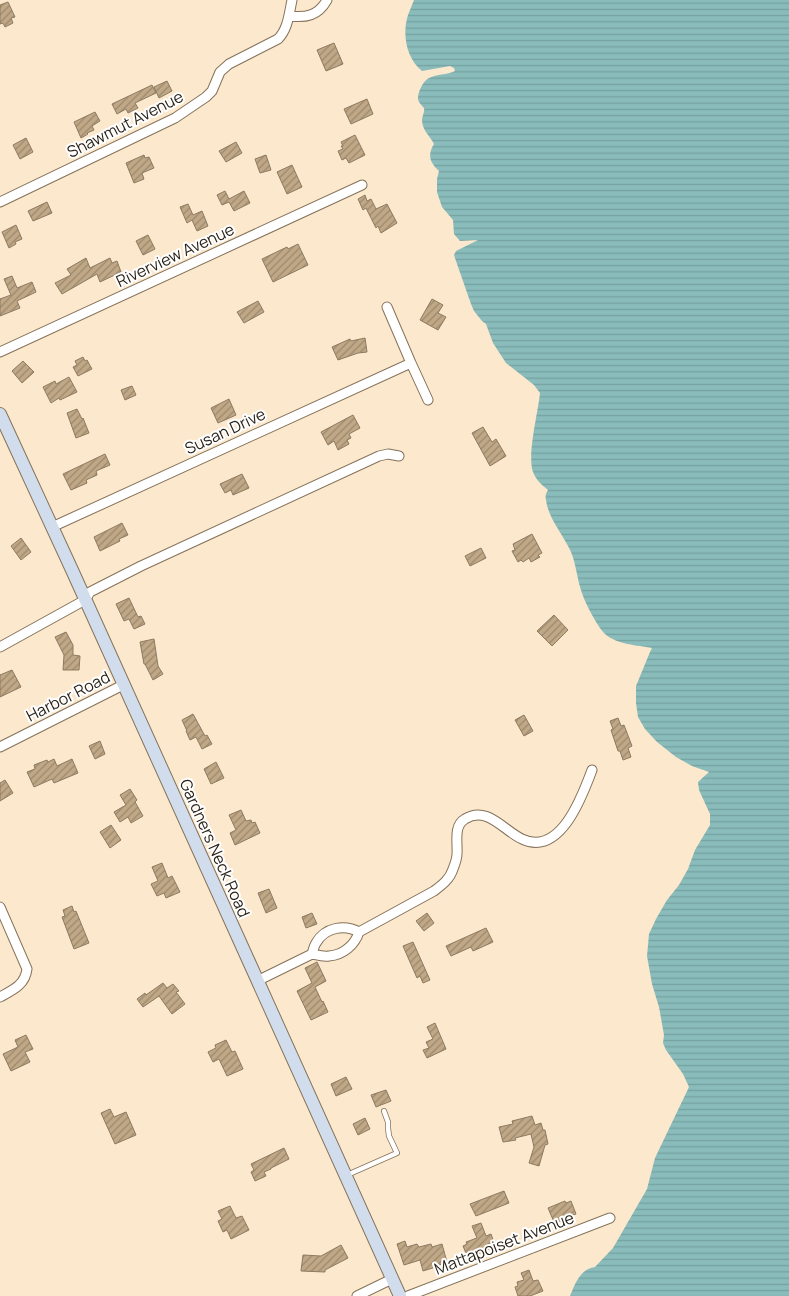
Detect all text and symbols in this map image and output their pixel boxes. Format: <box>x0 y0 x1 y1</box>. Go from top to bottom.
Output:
street label: Shawmut Avenue <box>63 85 187 163</box>
street label: Riverview Avenue <box>112 218 238 292</box>
street label: Susan Drive <box>181 403 269 459</box>
street label: Harbor Road <box>22 665 114 727</box>
street label: Gardners Neck Road <box>175 775 255 921</box>
street label: Mattapoiset Avenue <box>431 1206 577 1280</box>

